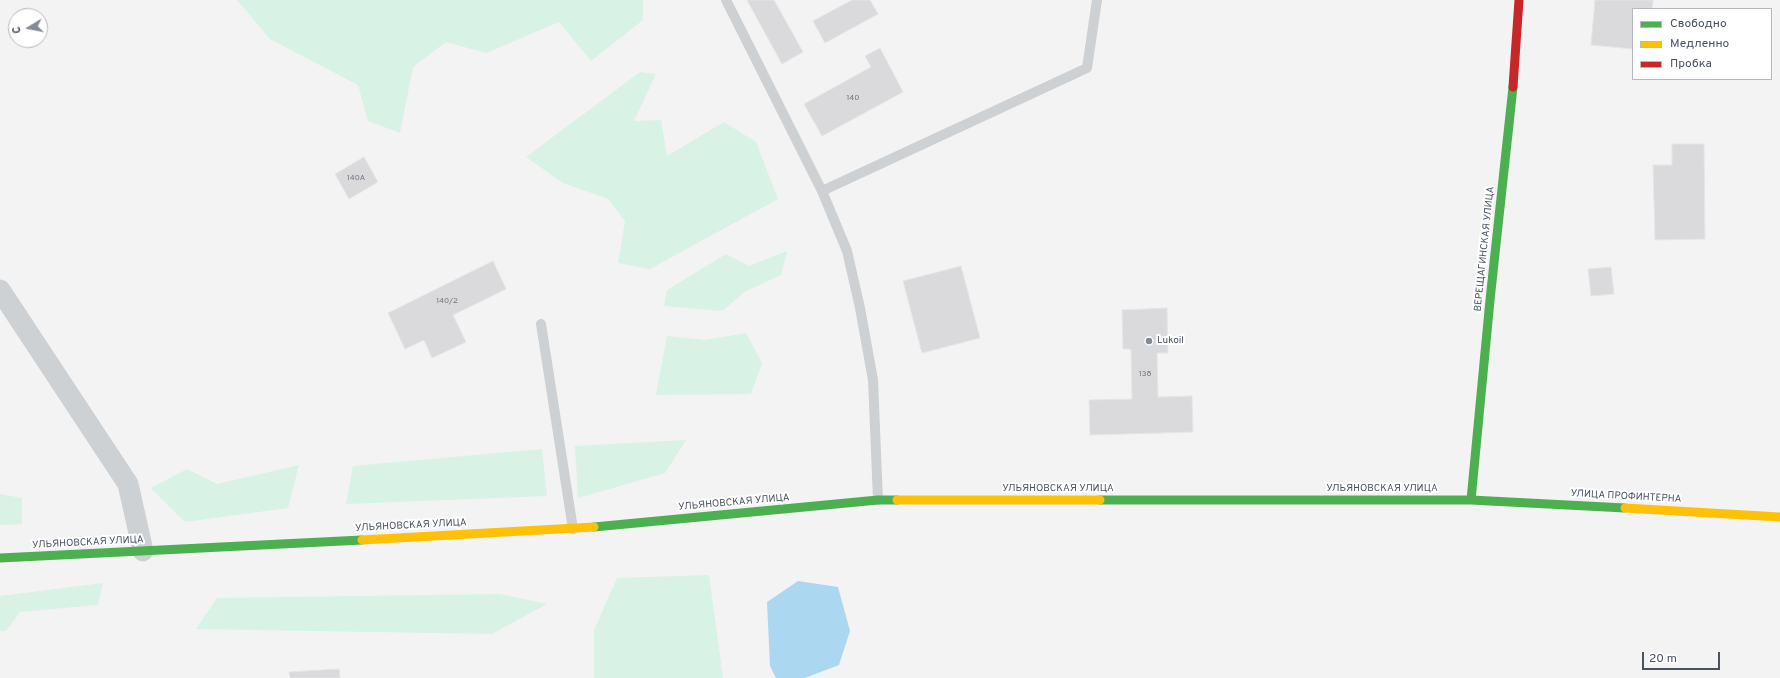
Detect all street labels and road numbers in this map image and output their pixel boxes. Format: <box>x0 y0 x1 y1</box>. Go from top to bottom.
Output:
street label: ВЕРЕЩАГИНСКАЯ УЛИЦА <box>1472 186 1498 312</box>
street label: УЛЬЯНОВСКАЯ УЛИЦА <box>1002 483 1114 495</box>
street label: УЛЬЯНОВСКАЯ УЛИЦА <box>1326 483 1438 495</box>
street label: УЛИЦА ПРОФИНТЕРНА <box>1570 488 1682 506</box>
street label: УЛЬЯНОВСКАЯ УЛИЦА <box>678 492 790 514</box>
street label: УЛЬЯНОВСКАЯ УЛИЦА <box>355 517 467 535</box>
street label: УЛЬЯНОВСКАЯ УЛИЦА <box>32 534 144 552</box>

